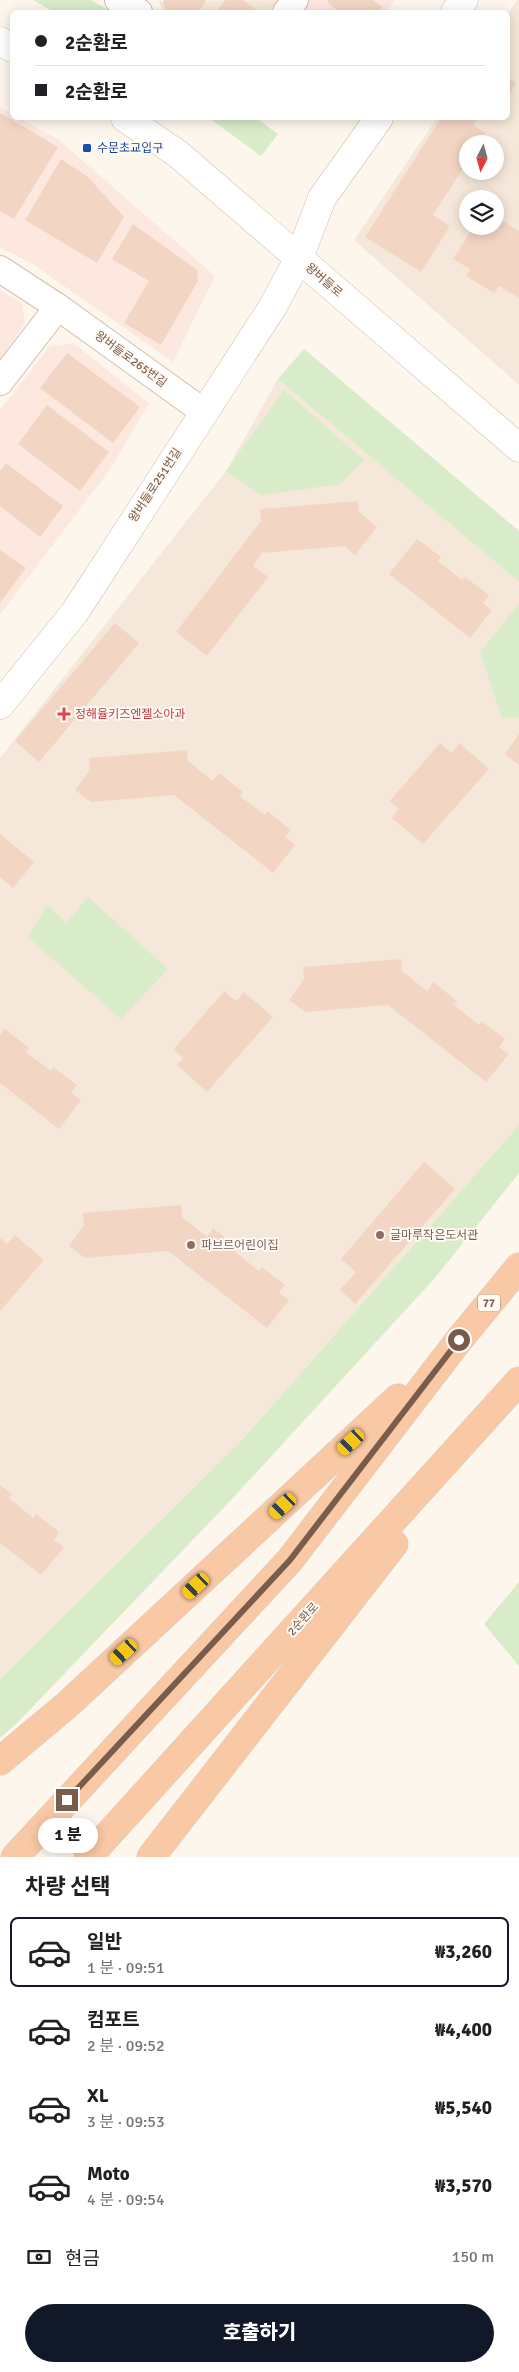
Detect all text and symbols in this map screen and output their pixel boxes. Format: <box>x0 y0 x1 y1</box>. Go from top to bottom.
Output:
text: 2순환로 <box>65 31 128 55</box>
text: 2순환로 <box>65 80 128 104</box>
north arrow <box>459 135 504 180</box>
map controls <box>459 135 504 235</box>
place label: 수문초교입구 <box>97 141 163 156</box>
marker: 수문초교입구 <box>81 142 93 154</box>
button: layers <box>459 190 504 235</box>
street label: 왕버들로 <box>302 260 345 301</box>
street label: 왕버들로265번길 <box>92 328 170 391</box>
street label: 왕버들로251번길 <box>126 445 185 525</box>
marker: 정해율키즈엔젤소아과 <box>57 707 71 721</box>
place label: 정해율키즈엔젤소아과 <box>75 707 185 722</box>
place label: 글마루작은도서관 <box>390 1228 478 1243</box>
marker: 글마루작은도서관 <box>374 1229 386 1241</box>
place label: 파브르어린이집 <box>201 1238 278 1253</box>
marker: 파브르어린이집 <box>185 1239 197 1251</box>
road number: 77 <box>478 1295 500 1312</box>
route start <box>448 1329 470 1351</box>
car <box>334 1426 367 1458</box>
car <box>266 1490 299 1522</box>
car <box>179 1570 212 1602</box>
street label: 2순환로 <box>285 1600 322 1639</box>
car <box>107 1636 140 1668</box>
route end <box>56 1789 78 1811</box>
callout: 1 분 <box>37 1818 97 1852</box>
text: 1 분 <box>55 1825 81 1845</box>
text: 차량 선택 <box>25 1873 111 1900</box>
icon: car <box>27 1930 72 1975</box>
text: 일반 <box>87 1930 122 1954</box>
text: ₩3,260 <box>435 1940 492 1964</box>
text: 1 분 · 09:51 <box>87 1958 165 1978</box>
icon: car <box>27 2008 72 2053</box>
text: 컴포트 <box>87 2008 139 2032</box>
text: ₩4,400 <box>435 2018 492 2042</box>
text: 2 분 · 09:52 <box>87 2036 165 2056</box>
text: XL <box>87 2084 109 2108</box>
icon: car <box>27 2086 72 2131</box>
text: ₩5,540 <box>435 2096 492 2120</box>
text: 3 분 · 09:53 <box>87 2112 165 2132</box>
text: Moto <box>87 2162 130 2186</box>
icon: car <box>27 2164 72 2209</box>
text: ₩3,570 <box>435 2174 492 2198</box>
text: 4 분 · 09:54 <box>87 2190 165 2210</box>
icon: cash <box>25 2243 53 2271</box>
text: 현금 <box>65 2247 100 2271</box>
text: 150 m <box>452 2247 494 2267</box>
button: 호출하기 <box>25 2304 494 2362</box>

